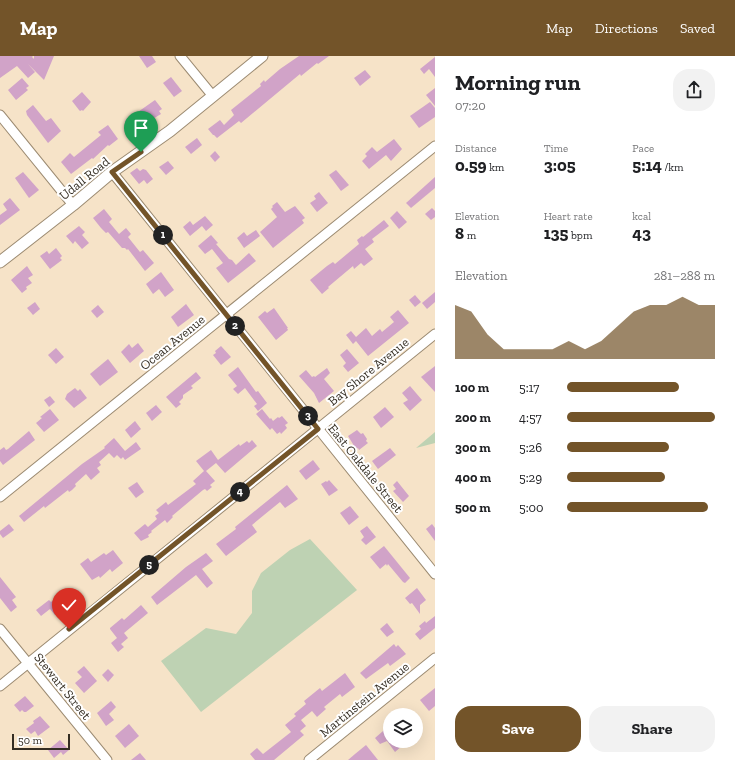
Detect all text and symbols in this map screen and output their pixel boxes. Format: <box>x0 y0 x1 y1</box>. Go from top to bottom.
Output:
text: Map <box>20 17 57 40</box>
text: Map <box>546 20 573 37</box>
text: Directions <box>595 20 658 37</box>
text: Saved <box>680 20 715 37</box>
text: Morning run <box>455 69 581 96</box>
button: share <box>673 69 715 111</box>
text: 07:20 <box>455 98 486 113</box>
pin <box>124 111 158 152</box>
icon: arrive <box>130 117 152 139</box>
text: Distance <box>455 142 497 155</box>
text: Time <box>544 142 568 155</box>
text: Pace <box>632 142 654 155</box>
street label: Udall Road <box>56 154 112 203</box>
text: 0.59 <box>455 155 487 175</box>
text: 3:05 <box>544 155 576 175</box>
text: 5:14 <box>632 155 662 175</box>
text: km <box>487 161 504 174</box>
text: /km <box>662 161 683 174</box>
text: Elevation <box>455 210 499 223</box>
text: Heart rate <box>544 210 593 223</box>
text: kcal <box>632 210 651 223</box>
text: 8 <box>455 223 464 243</box>
text: 135 <box>544 223 568 243</box>
text: 43 <box>632 223 651 243</box>
pin: 1 <box>153 225 173 245</box>
text: 1 <box>161 228 165 241</box>
text: m <box>464 229 476 242</box>
text: bpm <box>568 229 592 242</box>
text: Elevation <box>455 268 507 283</box>
text: 281–288 m <box>654 268 715 283</box>
street label: Ocean Avenue <box>137 312 208 373</box>
pin: 2 <box>225 316 245 336</box>
text: 2 <box>232 319 238 332</box>
street label: Bay Shore Avenue <box>325 334 412 408</box>
text: 100 m <box>455 380 489 395</box>
text: 5:17 <box>519 380 539 395</box>
pin: 3 <box>298 406 318 426</box>
text: 3 <box>305 409 311 422</box>
text: 200 m <box>455 410 491 425</box>
text: 4:57 <box>519 410 542 425</box>
street label: East Oakdale Street <box>325 421 406 516</box>
text: 300 m <box>455 440 491 455</box>
text: 5:26 <box>519 440 542 455</box>
text: 400 m <box>455 470 491 485</box>
text: 5:29 <box>519 470 542 485</box>
pin: 4 <box>230 482 250 502</box>
text: 4 <box>237 485 243 498</box>
text: 500 m <box>455 500 491 515</box>
text: 5:00 <box>519 500 544 515</box>
pin: 5 <box>139 555 159 575</box>
text: 5 <box>146 558 152 571</box>
pin <box>52 588 86 629</box>
icon: check <box>58 594 80 616</box>
street label: Stewart Street <box>31 650 94 723</box>
street label: Martinstein Avenue <box>317 659 412 740</box>
button: Save <box>455 706 581 752</box>
button: Share <box>589 706 715 752</box>
map controls <box>383 708 423 748</box>
button: layers <box>383 708 423 748</box>
scale bar <box>12 732 70 751</box>
text: 50 m <box>18 734 42 747</box>

